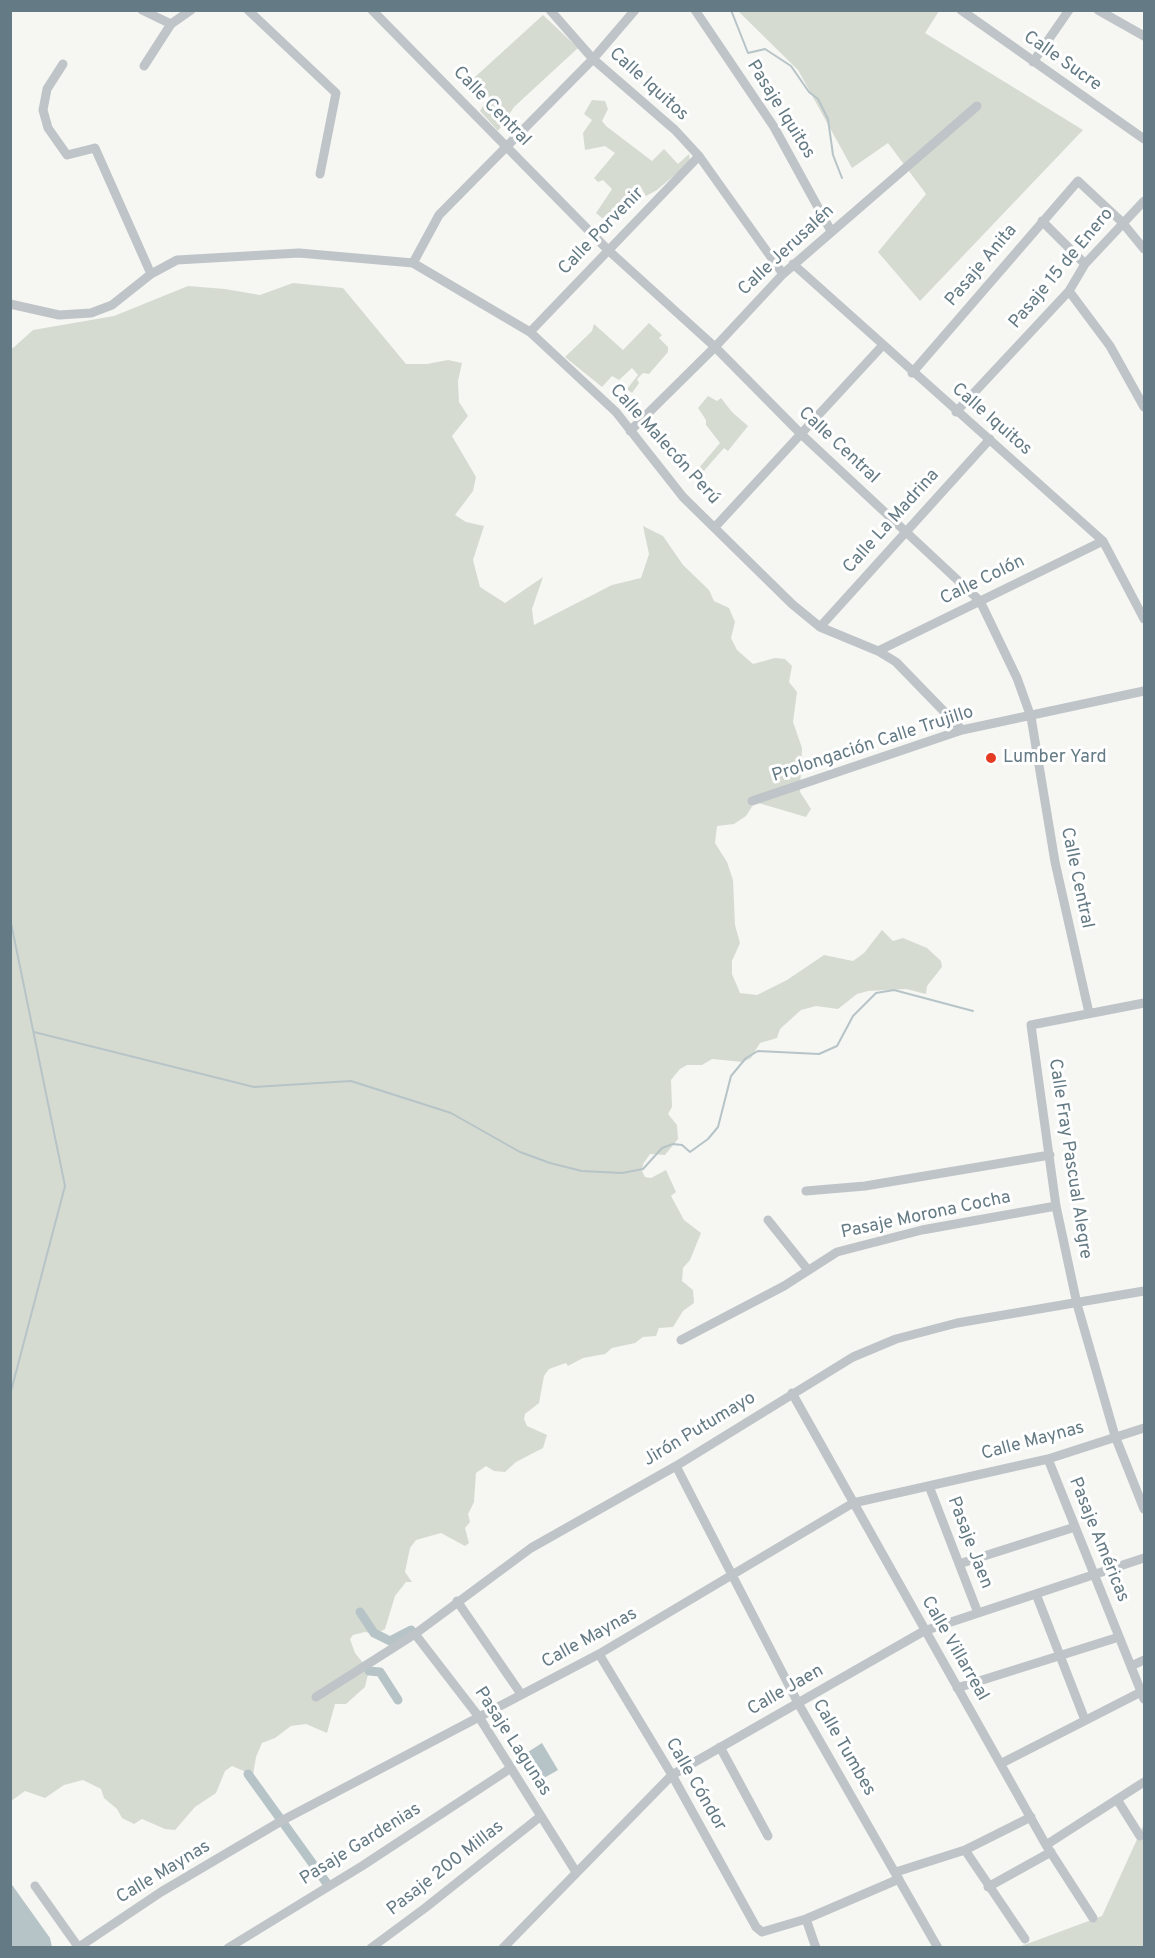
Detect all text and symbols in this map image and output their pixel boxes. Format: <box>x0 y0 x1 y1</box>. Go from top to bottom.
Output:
street label: Calle Sucre <box>1019 27 1105 97</box>
street label: Calle Iquitos <box>604 44 692 126</box>
street label: Pasaje Iquitos <box>741 57 819 163</box>
street label: Calle Central <box>448 63 534 151</box>
street label: Calle Porvenir <box>555 184 649 280</box>
street label: Calle Jerusalén <box>735 201 839 301</box>
street label: Pasaje 15 de Enero <box>1005 204 1119 334</box>
street label: Pasaje Anita <box>942 221 1022 311</box>
street label: Calle Iquitos <box>946 379 1036 461</box>
street label: Calle Malecón Perú <box>604 380 724 510</box>
street label: Calle Central <box>793 403 883 489</box>
street label: Calle La Madrina <box>839 465 945 579</box>
street label: Calle Colón <box>937 551 1029 611</box>
street label: Prolongación Calle Trujillo <box>770 702 976 788</box>
place label: Lumber Yard <box>1003 747 1107 769</box>
marker: Lumber Yard <box>984 751 998 765</box>
street label: Calle Central <box>1055 825 1097 931</box>
street label: Calle Fray Pascual Alegre <box>1042 1057 1096 1261</box>
street label: Pasaje Morona Cocha <box>839 1187 1013 1245</box>
street label: Jirón Putumayo <box>640 1388 760 1472</box>
street label: Calle Maynas <box>979 1418 1087 1466</box>
street label: Pasaje Américas <box>1063 1474 1133 1606</box>
street label: Pasaje Jaen <box>942 1494 996 1592</box>
street label: Calle Villarreal <box>915 1593 993 1705</box>
street label: Calle Maynas <box>539 1604 641 1674</box>
street label: Calle Jaen <box>744 1661 828 1721</box>
street label: Pasaje Lagunas <box>469 1683 555 1801</box>
street label: Calle Tumbes <box>807 1696 879 1800</box>
street label: Calle Cóndor <box>660 1735 730 1835</box>
street label: Pasaje Gardenias <box>297 1799 425 1891</box>
street label: Pasaje 200 Millas <box>383 1817 509 1921</box>
street label: Calle Maynas <box>113 1837 215 1909</box>

